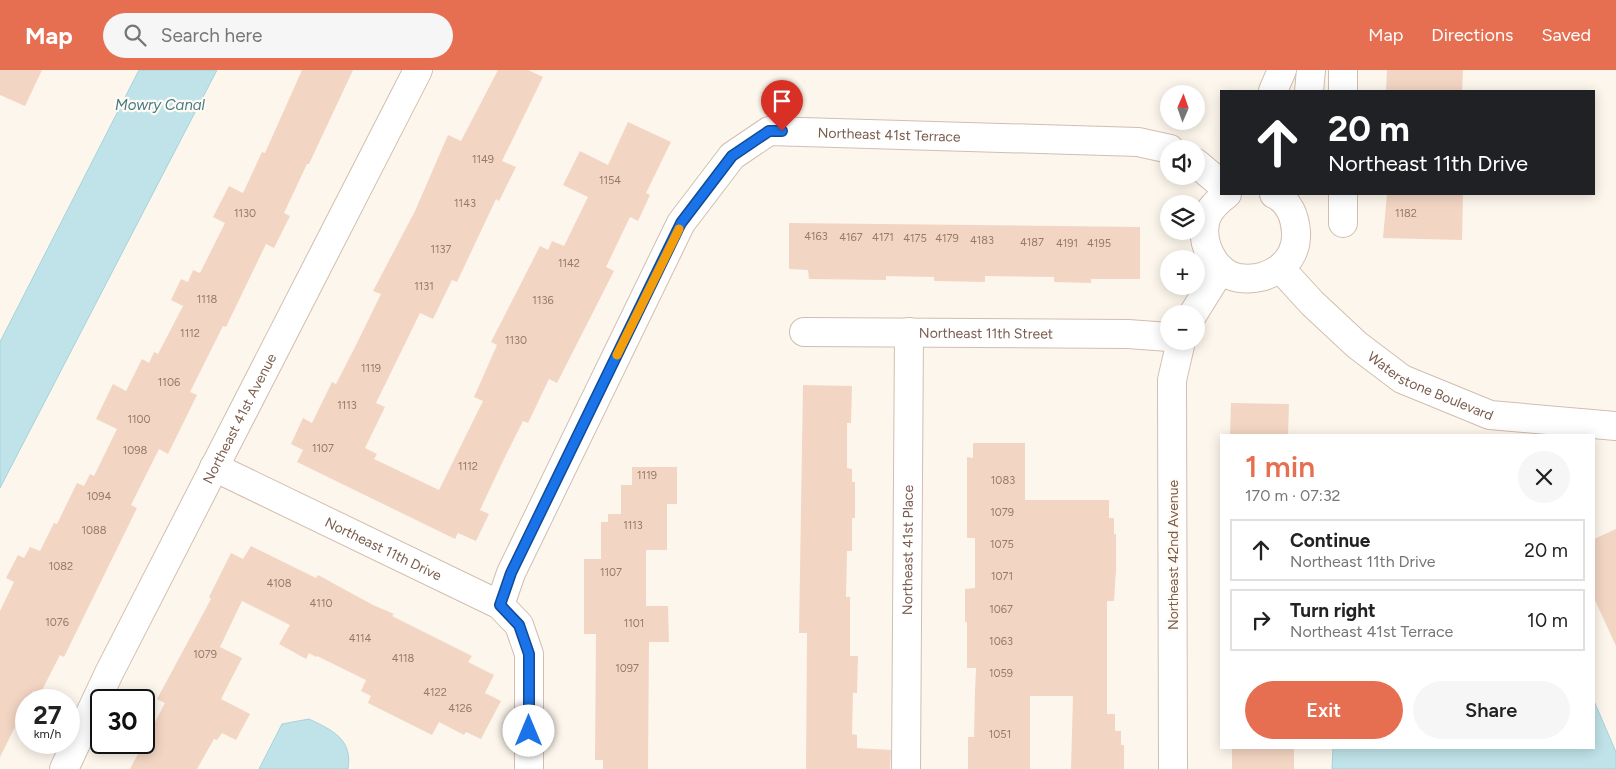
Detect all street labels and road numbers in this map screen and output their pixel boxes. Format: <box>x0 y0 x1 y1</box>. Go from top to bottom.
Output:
street label: Northeast 41st Terrace <box>817 124 961 146</box>
street label: Northeast 11th Street <box>919 325 1053 343</box>
street label: Waterstone Boulevard <box>1364 348 1496 424</box>
street label: Northeast 41st Avenue <box>199 350 280 487</box>
street label: Northeast 42nd Avenue <box>1165 480 1182 630</box>
street label: Northeast 41st Place <box>899 484 917 615</box>
street label: Northeast 11th Drive <box>322 514 445 585</box>

